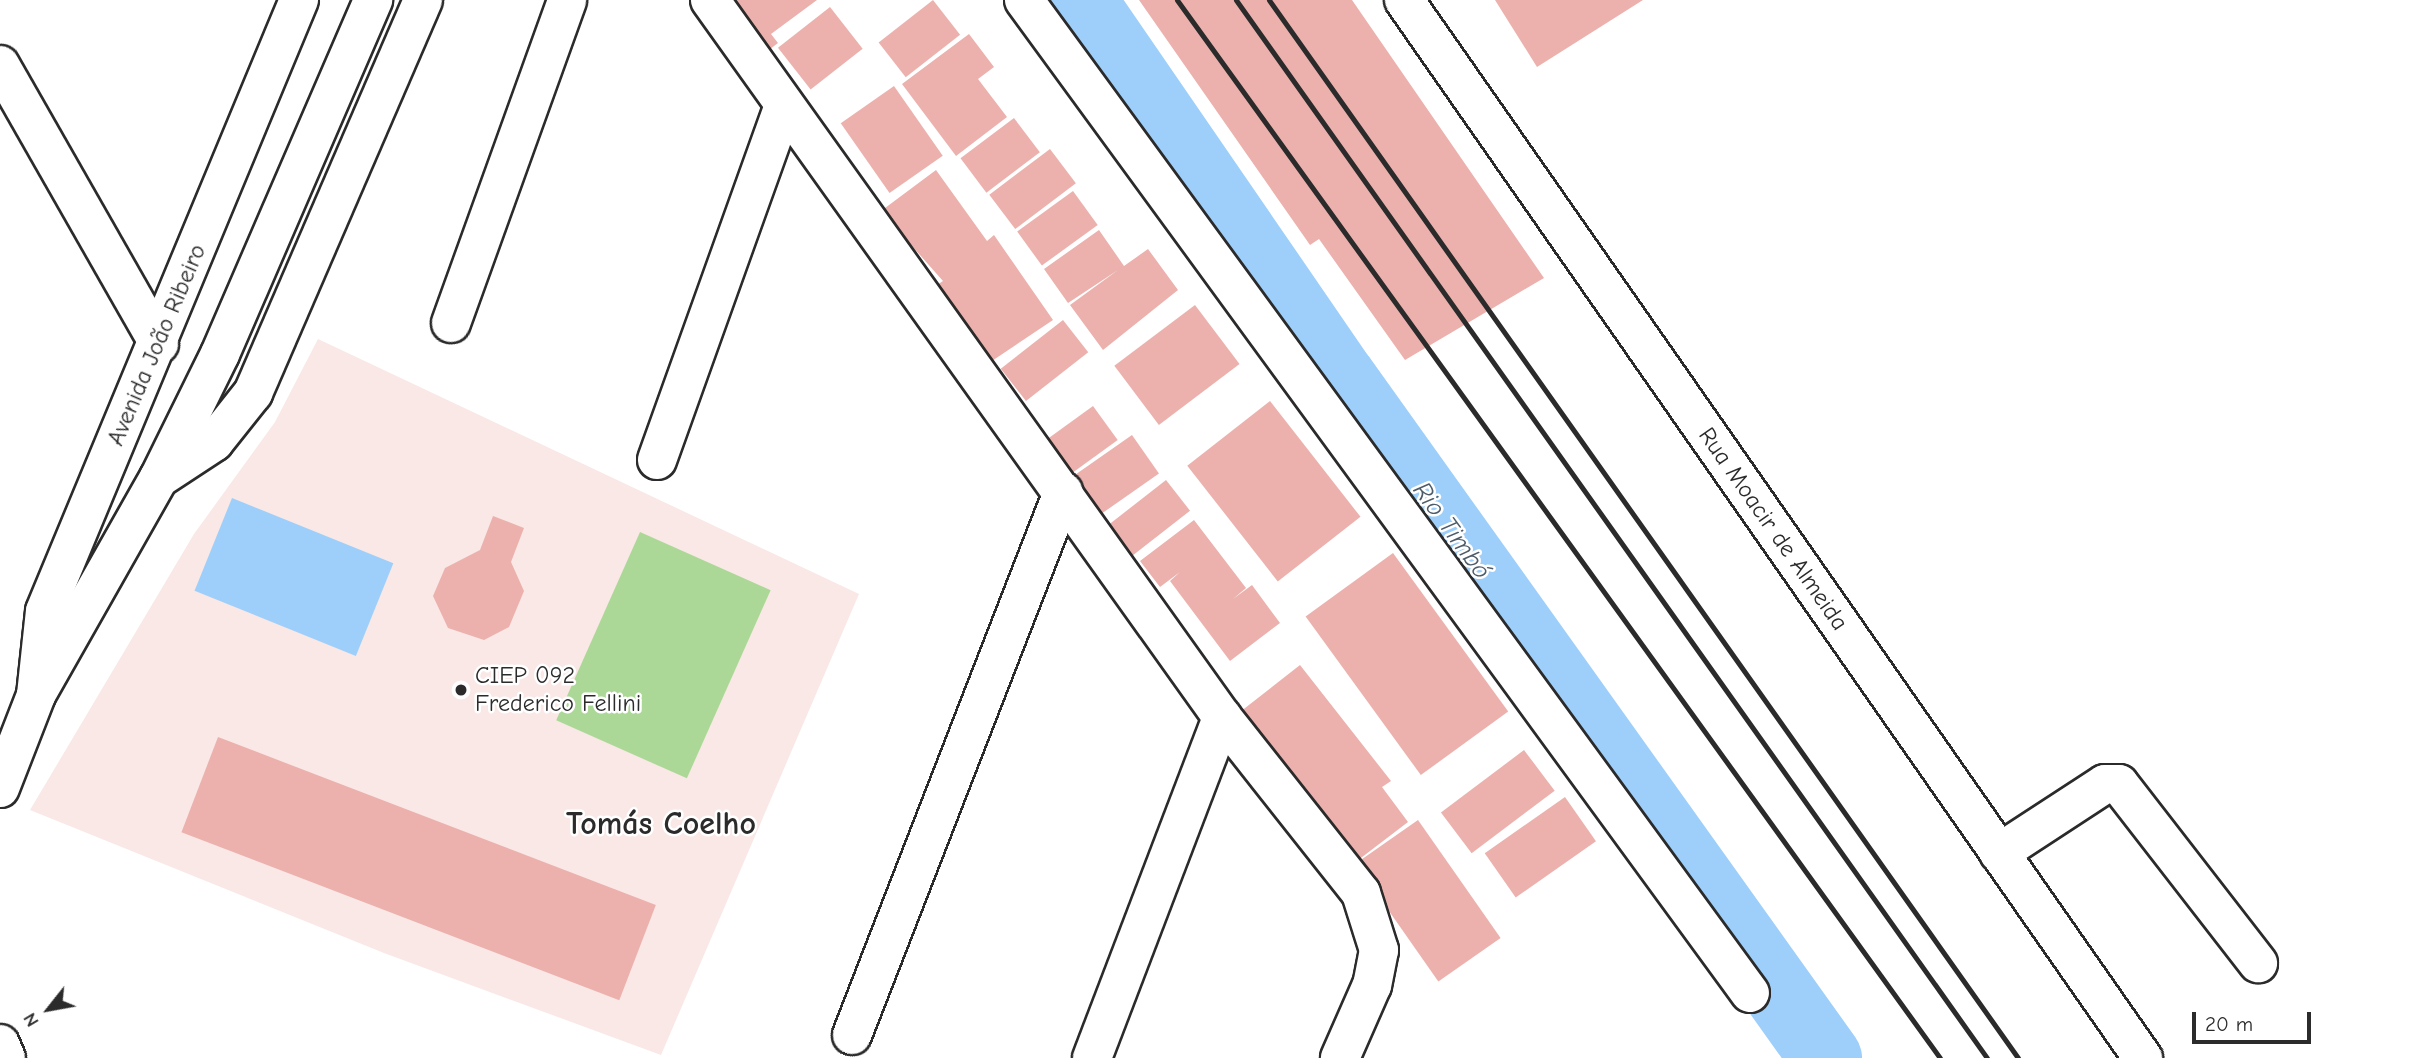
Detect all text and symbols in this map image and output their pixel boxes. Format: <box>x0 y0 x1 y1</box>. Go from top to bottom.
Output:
street label: Avenida João Ribeiro <box>102 240 212 450</box>
street label: Rua Moacir de Almeida <box>1692 422 1854 636</box>
water label: Rio Timbó <box>1405 476 1497 586</box>
place label: CIEP 092 Frederico Fellini <box>475 662 641 718</box>
marker: CIEP 092 Frederico Fellini <box>453 682 469 698</box>
district label: Tomás Coelho <box>566 805 756 843</box>
north arrow <box>14 974 84 1044</box>
scale bar <box>2195 998 2314 1042</box>
text: N <box>18 1009 44 1031</box>
text: 20 m <box>2205 1012 2253 1036</box>

